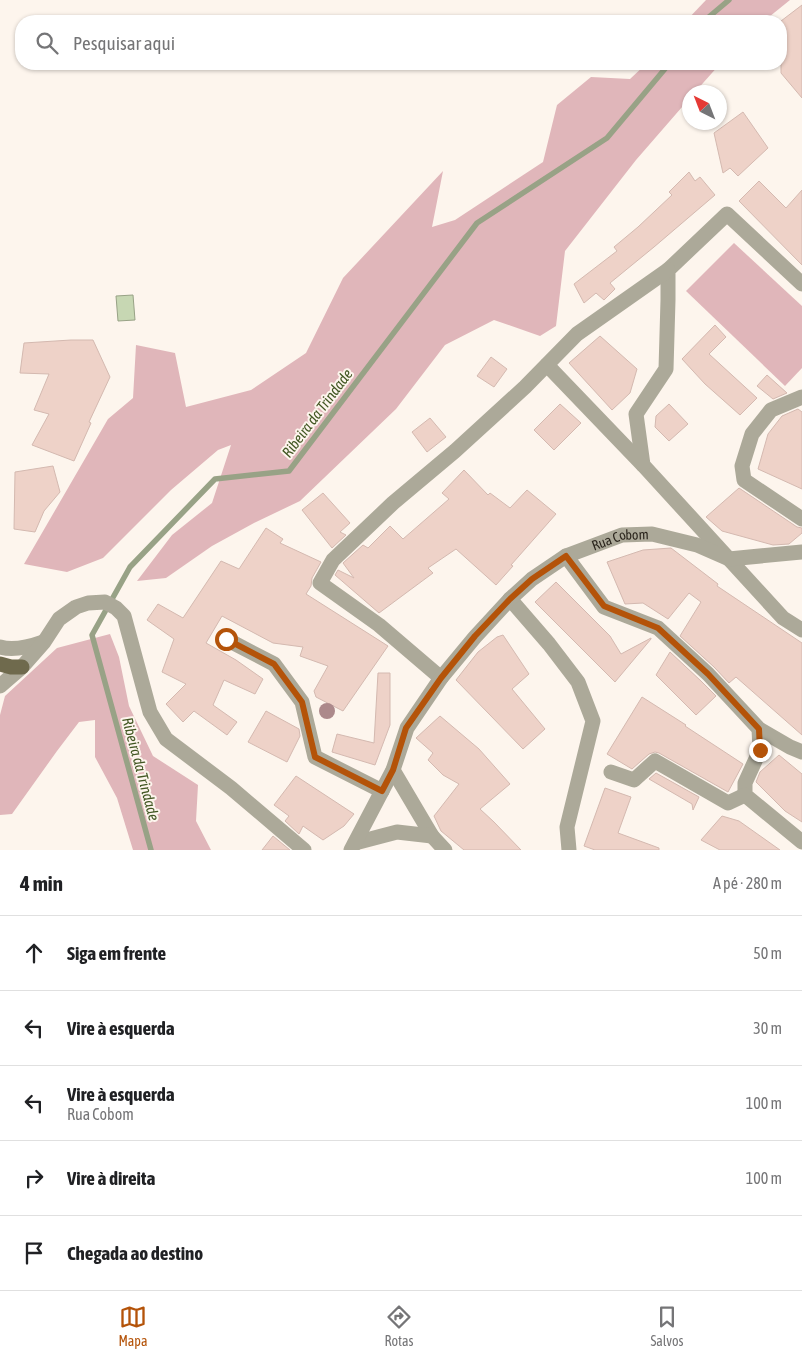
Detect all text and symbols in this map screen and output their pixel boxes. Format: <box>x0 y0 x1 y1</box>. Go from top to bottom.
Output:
search box <box>15 15 787 70</box>
icon: search <box>33 29 61 57</box>
text: Pesquisar aqui <box>73 32 175 54</box>
north arrow <box>682 85 727 130</box>
water label: Ribeira da Trindade <box>278 365 356 461</box>
street label: Rua Cobom <box>589 526 649 554</box>
route start <box>215 628 238 651</box>
water label: Ribeira da Trindade <box>119 715 163 823</box>
route end <box>749 739 772 762</box>
text: 4 min <box>20 871 63 895</box>
text: A pé · 280 m <box>713 874 782 892</box>
icon: ahead <box>20 939 48 967</box>
text: Siga em frente <box>67 942 166 964</box>
text: 50 m <box>753 944 782 962</box>
icon: left <box>20 1014 48 1042</box>
text: Vire à esquerda <box>67 1017 175 1039</box>
text: 30 m <box>753 1019 782 1037</box>
text: Vire à esquerda <box>67 1083 175 1105</box>
icon: left <box>20 1089 48 1117</box>
text: 100 m <box>746 1094 782 1112</box>
text: Rua Cobom <box>67 1105 134 1123</box>
icon: right <box>20 1164 48 1192</box>
text: Vire à direita <box>67 1167 155 1189</box>
text: 100 m <box>746 1169 782 1187</box>
icon: arrive <box>20 1239 48 1267</box>
text: Chegada ao destino <box>67 1242 203 1264</box>
tab: Mapa <box>118 1303 148 1349</box>
tab: Rotas <box>384 1303 413 1349</box>
tab: Salvos <box>650 1303 684 1349</box>

